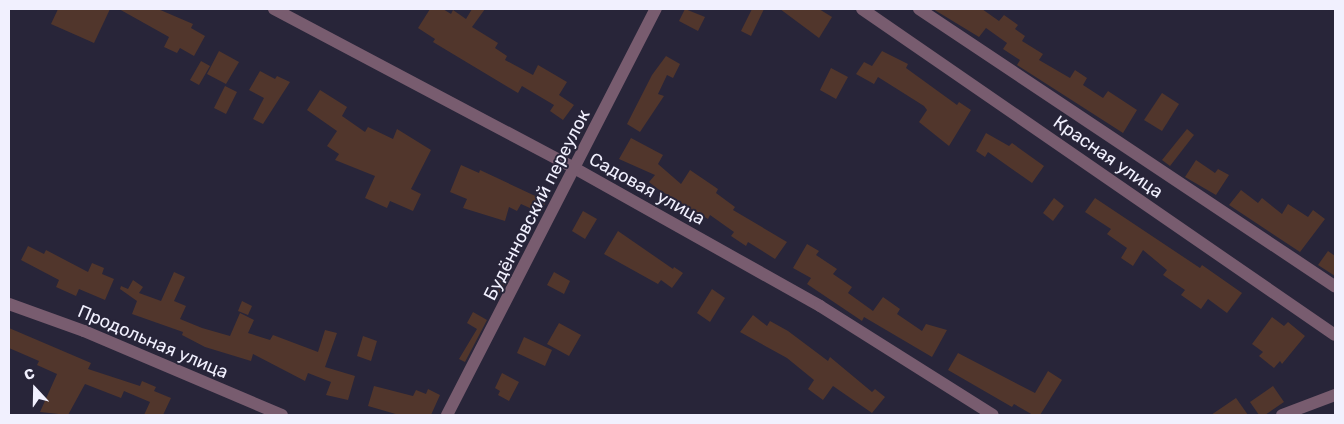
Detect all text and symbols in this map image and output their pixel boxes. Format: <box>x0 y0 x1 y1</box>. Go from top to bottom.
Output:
street label: Будённовский переулок <box>479 106 595 304</box>
street label: Красная улица <box>1049 111 1167 203</box>
street label: Садовая улица <box>585 148 709 230</box>
street label: Продольная улица <box>75 301 231 383</box>
north arrow <box>10 364 60 414</box>
text: С <box>22 365 37 384</box>

